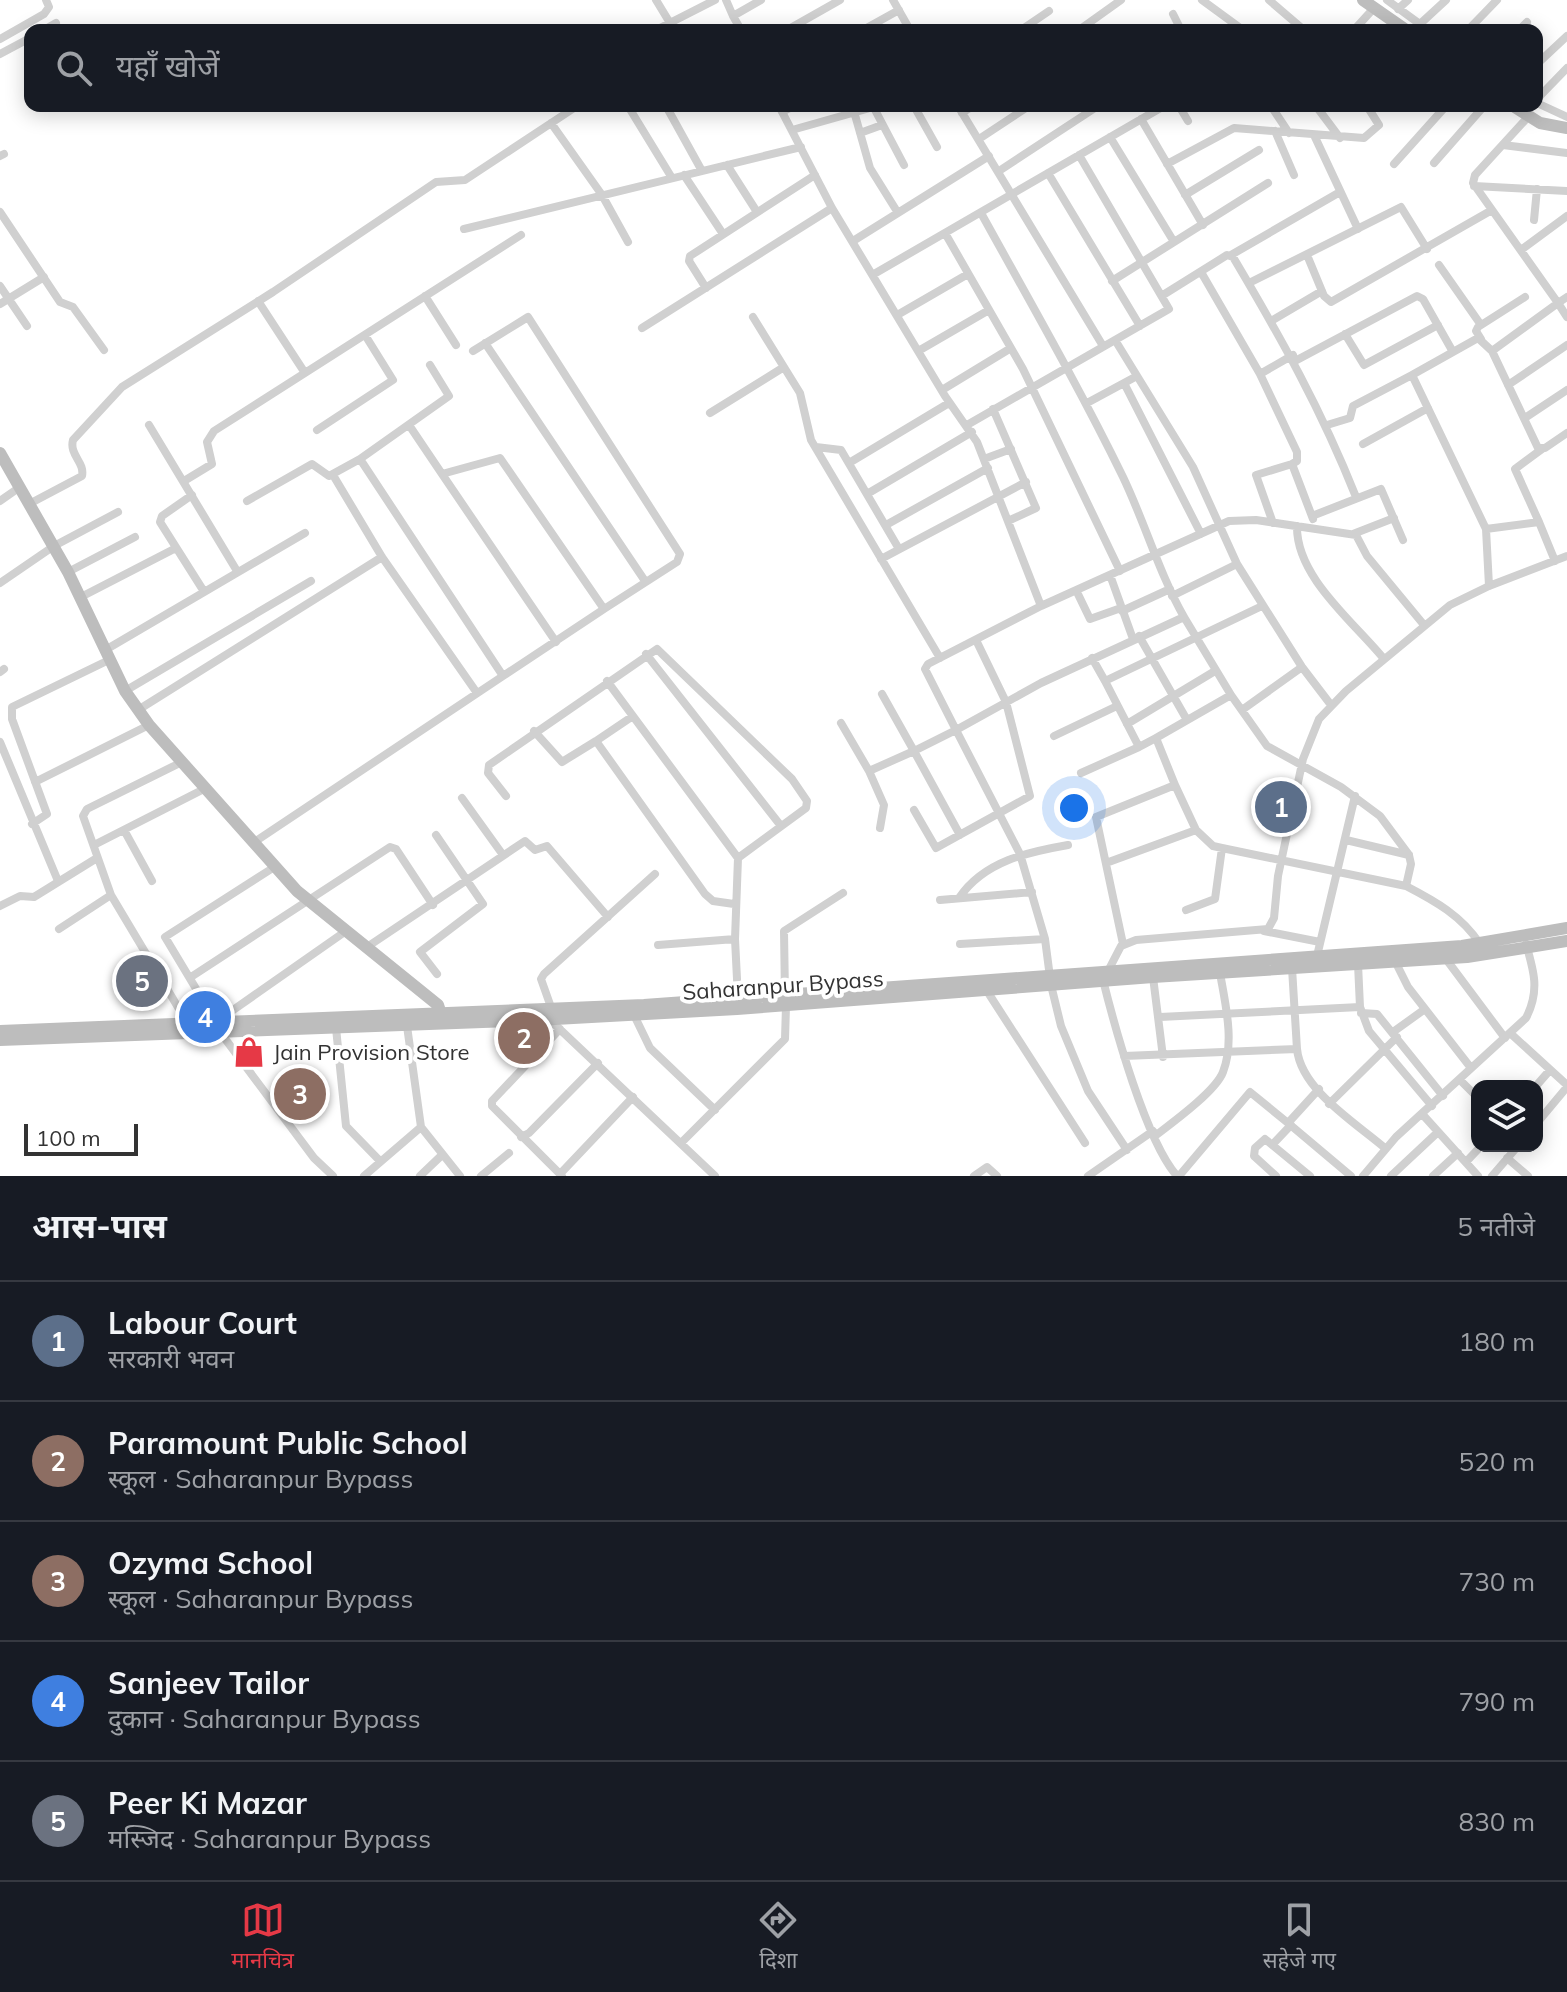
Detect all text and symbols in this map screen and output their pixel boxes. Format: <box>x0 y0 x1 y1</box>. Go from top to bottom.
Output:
search box <box>24 24 1543 112</box>
icon: search <box>52 46 96 90</box>
text: यहाँ खोजें <box>116 47 220 85</box>
pin: 1 <box>1255 777 1307 837</box>
your location <box>1054 788 1094 828</box>
pin: 5 <box>116 951 168 1011</box>
street label: Saharanpur Bypass <box>682 964 884 1006</box>
pin: 4 <box>179 987 231 1047</box>
pin: 2 <box>498 1008 550 1068</box>
shop icon: Jain Provision Store <box>232 1035 266 1069</box>
place label: Jain Provision Store <box>273 1038 470 1066</box>
pin: 3 <box>274 1064 326 1124</box>
map controls <box>1471 1080 1543 1152</box>
button: layers <box>1471 1080 1543 1152</box>
scale bar <box>24 1120 138 1156</box>
text: 100 m <box>36 1124 101 1152</box>
text: आस-पास <box>32 1204 167 1247</box>
text: 5 नतीजे <box>1457 1210 1535 1243</box>
text: Labour Court <box>108 1304 297 1342</box>
text: 1 <box>50 1325 66 1358</box>
text: 180 m <box>1459 1325 1535 1358</box>
text: सरकारी भवन <box>108 1342 234 1375</box>
text: Paramount Public School <box>108 1424 468 1462</box>
text: 2 <box>50 1445 66 1478</box>
text: 520 m <box>1459 1445 1535 1478</box>
text: स्कूल · Saharanpur Bypass <box>108 1462 413 1495</box>
text: Ozyma School <box>108 1544 313 1582</box>
text: 3 <box>50 1565 66 1598</box>
text: 730 m <box>1459 1565 1535 1598</box>
text: स्कूल · Saharanpur Bypass <box>108 1582 413 1615</box>
text: Sanjeev Tailor <box>108 1664 309 1702</box>
text: 4 <box>50 1685 66 1718</box>
text: 790 m <box>1459 1685 1535 1718</box>
text: दुकान · Saharanpur Bypass <box>108 1702 421 1735</box>
text: Peer Ki Mazar <box>108 1784 307 1822</box>
text: 5 <box>50 1805 66 1838</box>
text: 830 m <box>1459 1805 1535 1838</box>
text: मस्जिद · Saharanpur Bypass <box>108 1822 431 1855</box>
tab: मानचित्र <box>231 1898 294 1977</box>
tab: दिशा <box>756 1898 800 1977</box>
tab: सहेजे गए <box>1263 1898 1336 1977</box>

